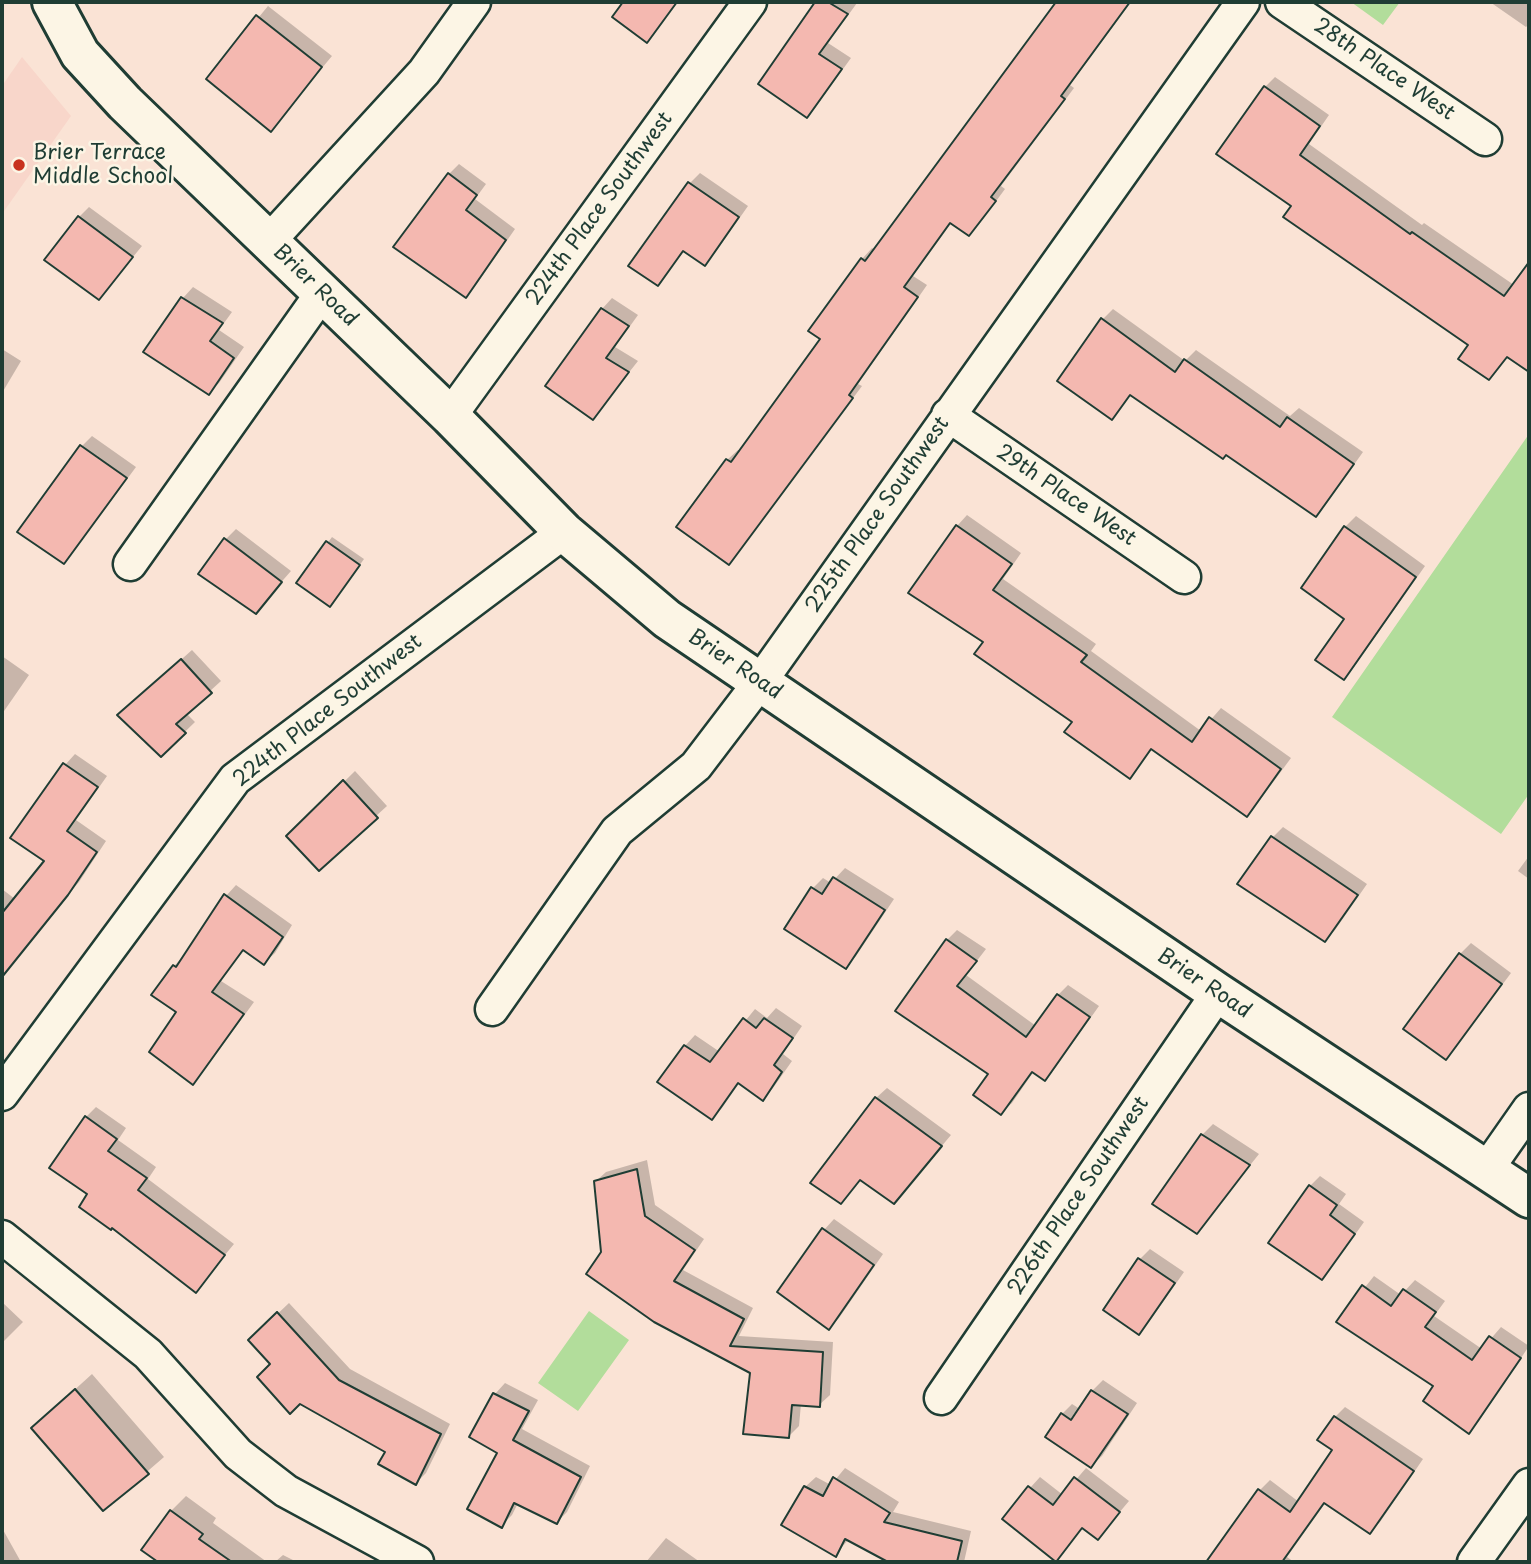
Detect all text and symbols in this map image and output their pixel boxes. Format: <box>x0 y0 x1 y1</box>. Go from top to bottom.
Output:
street label: 28th Place West <box>1309 14 1459 126</box>
street label: 224th Place Southwest <box>521 108 679 310</box>
place label: Brier Terrace Middle School <box>33 140 173 190</box>
marker: Brier Terrace Middle School <box>11 157 27 173</box>
street label: Brier Road <box>267 239 363 333</box>
street label: 225th Place Southwest <box>801 412 955 618</box>
street label: 29th Place West <box>992 440 1140 552</box>
street label: Brier Road <box>683 624 787 706</box>
street label: 224th Place Southwest <box>229 629 427 793</box>
street label: Brier Road <box>1152 943 1256 1025</box>
street label: 226th Place Southwest <box>1003 1092 1155 1300</box>

